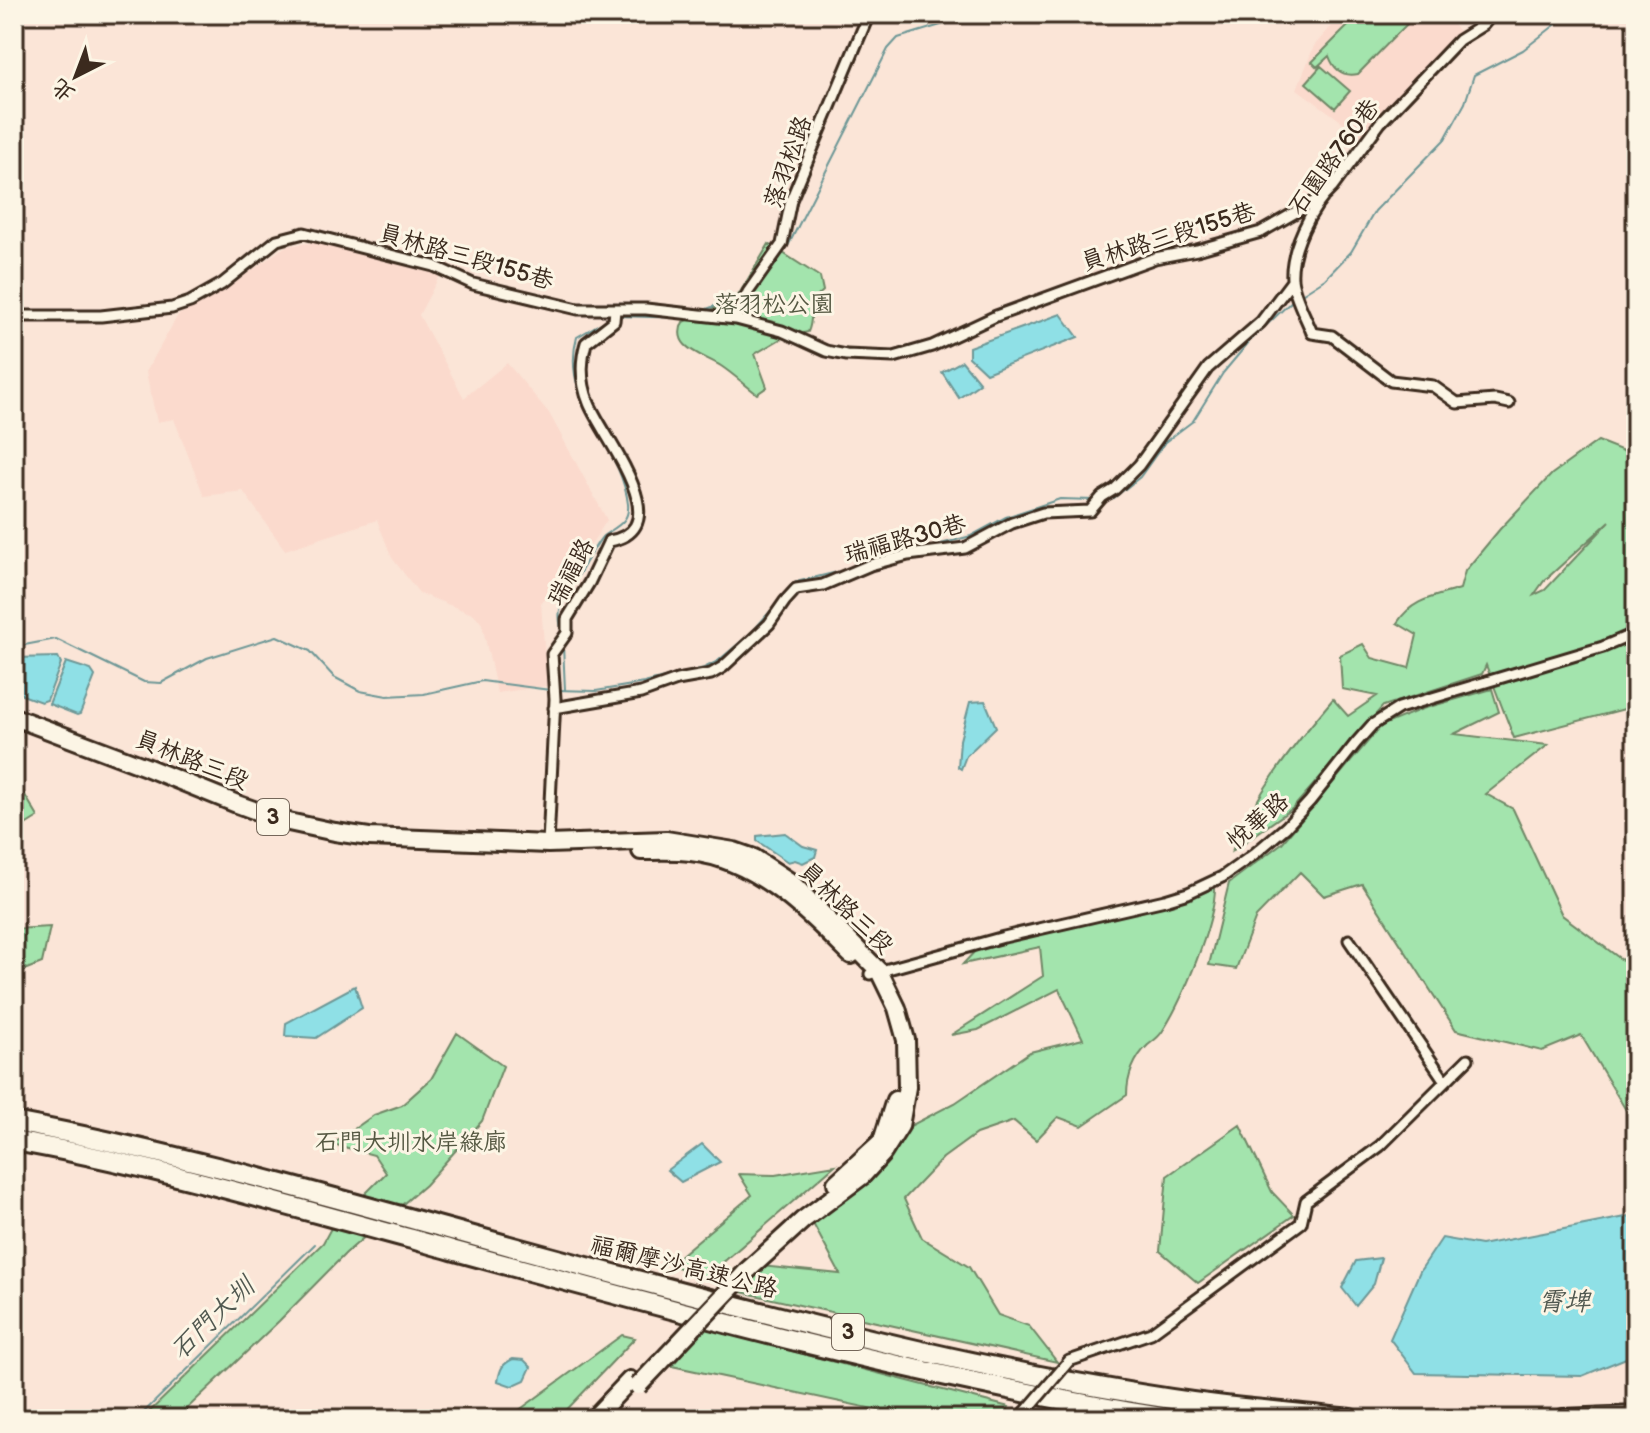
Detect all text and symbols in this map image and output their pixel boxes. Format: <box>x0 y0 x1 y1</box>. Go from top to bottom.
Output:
north arrow <box>36 36 116 116</box>
text: 北 <box>46 72 81 107</box>
street label: 石園路760巷 <box>1282 93 1386 221</box>
street label: 落羽松路 <box>758 112 818 212</box>
street label: 員林路三段155巷 <box>1077 197 1259 277</box>
street label: 員林路三段155巷 <box>375 218 557 296</box>
park label: 落羽松公園 <box>714 290 834 319</box>
street label: 瑞福路30巷 <box>841 509 969 569</box>
street label: 瑞福路 <box>541 533 601 611</box>
street label: 員林路三段 <box>131 724 253 796</box>
street label: 悅華路 <box>1221 786 1295 856</box>
road number: 3 <box>257 799 289 835</box>
street label: 員林路三段 <box>793 856 899 960</box>
park label: 石門大圳水岸綠廊 <box>315 1128 507 1157</box>
street label: 福爾摩沙高速公路 <box>587 1230 781 1304</box>
water label: 石門大圳 <box>165 1270 263 1366</box>
water label: 霄埤 <box>1538 1287 1592 1318</box>
road number: 3 <box>832 1314 864 1350</box>

